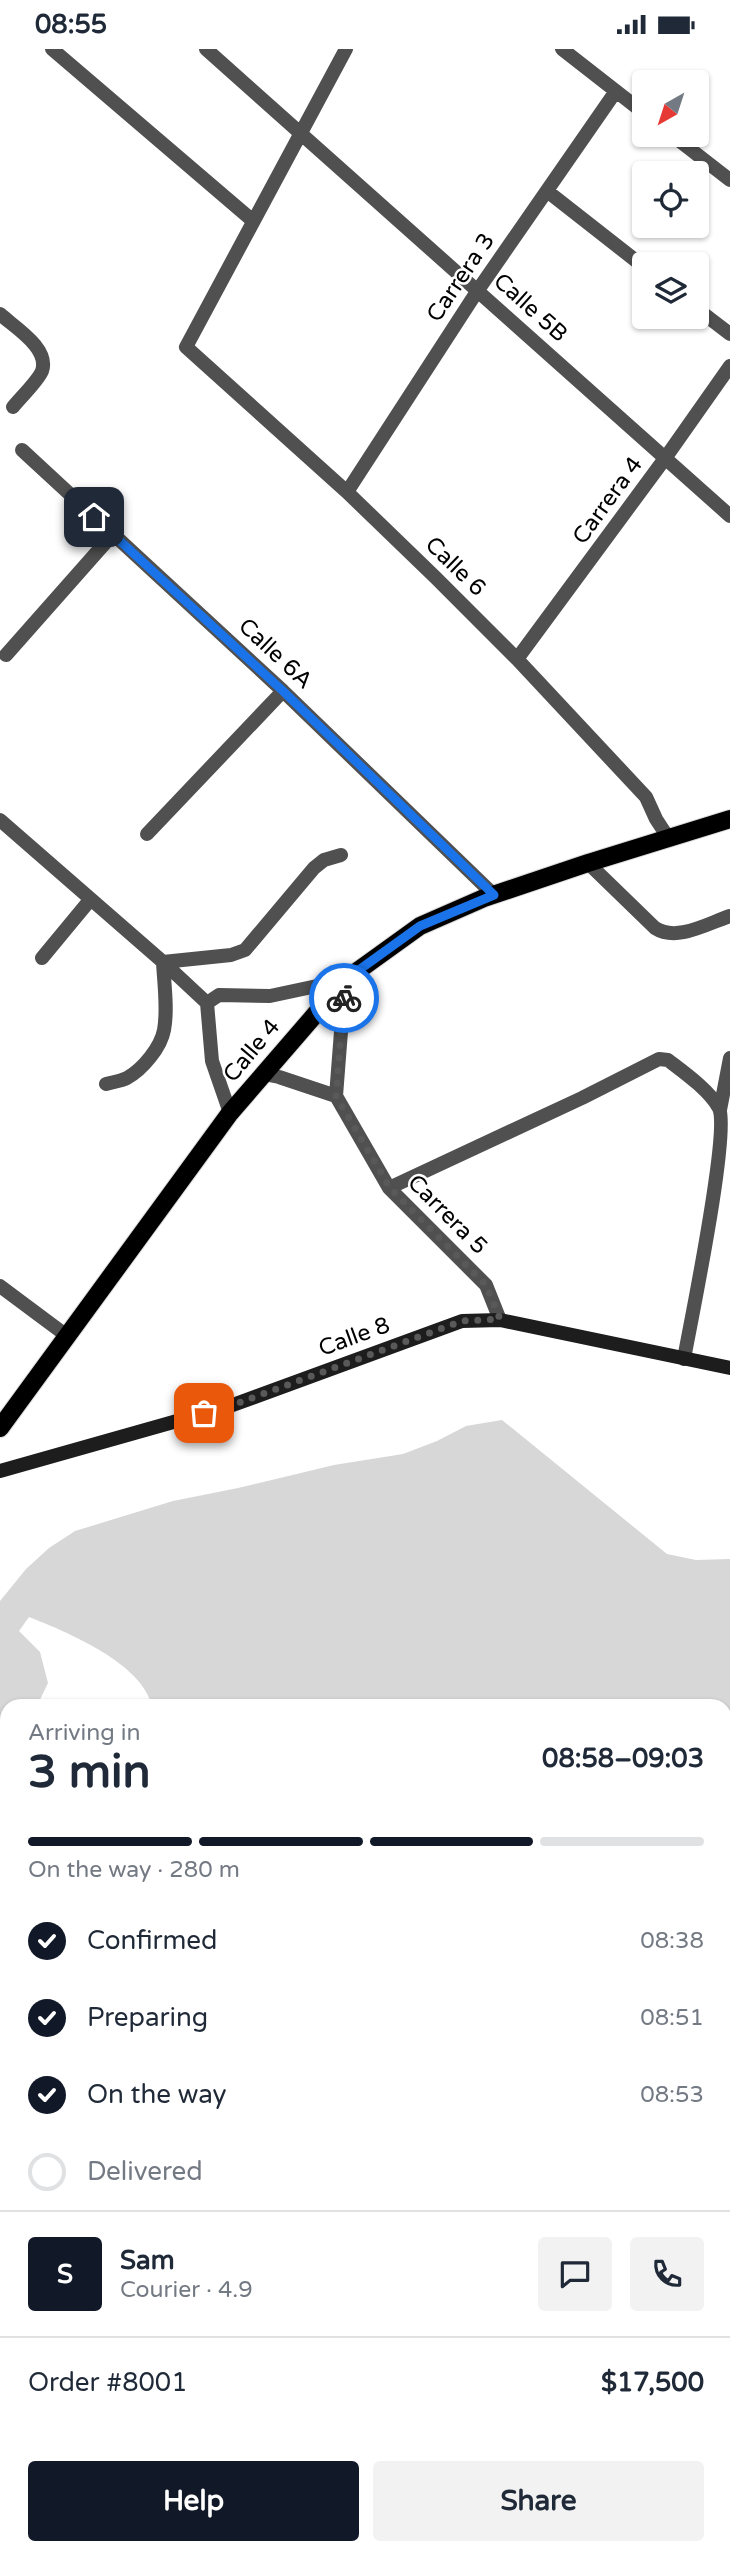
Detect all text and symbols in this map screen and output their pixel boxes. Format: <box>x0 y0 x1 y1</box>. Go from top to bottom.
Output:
text: 08:55 <box>35 9 107 40</box>
north arrow <box>632 70 709 147</box>
map controls <box>632 70 709 329</box>
button: locate <box>632 161 709 238</box>
street label: Carrera 3 <box>421 228 501 327</box>
button: layers <box>632 252 709 329</box>
street label: Calle 5B <box>488 267 573 348</box>
street label: Carrera 4 <box>567 451 649 550</box>
pin <box>64 487 124 547</box>
icon: home <box>75 498 113 536</box>
street label: Calle 6 <box>419 531 492 602</box>
street label: Calle 6A <box>233 612 318 695</box>
courier <box>309 963 379 1033</box>
icon: bike <box>325 979 363 1017</box>
street label: Calle 4 <box>217 1013 286 1088</box>
street label: Carrera 5 <box>402 1169 493 1260</box>
street label: Calle 8 <box>315 1311 394 1363</box>
pin <box>174 1383 234 1443</box>
icon: bag <box>185 1394 223 1432</box>
text: Arriving in <box>28 1719 141 1747</box>
text: 08:58–09:03 <box>542 1743 704 1774</box>
text: 3 min <box>28 1745 151 1800</box>
text: On the way · 280 m <box>28 1856 240 1884</box>
icon: check <box>28 1922 66 1960</box>
text: Confirmed <box>87 1925 217 1956</box>
text: 08:38 <box>640 1927 704 1955</box>
icon: check <box>28 1999 66 2037</box>
text: Preparing <box>87 2002 208 2033</box>
text: 08:51 <box>640 2004 704 2032</box>
icon: check <box>28 2076 66 2114</box>
text: On the way <box>87 2079 227 2110</box>
text: 08:53 <box>640 2081 704 2109</box>
text: Delivered <box>87 2156 203 2187</box>
button: chat <box>538 2237 612 2311</box>
button: phone <box>630 2237 704 2311</box>
text: Sam <box>120 2245 175 2276</box>
text: S <box>57 2259 73 2290</box>
text: Courier · 4.9 <box>120 2276 253 2304</box>
text: Order #8001 <box>28 2367 188 2398</box>
text: $17,500 <box>601 2367 704 2398</box>
button: Help <box>28 2461 359 2541</box>
button: Share <box>373 2461 704 2541</box>

